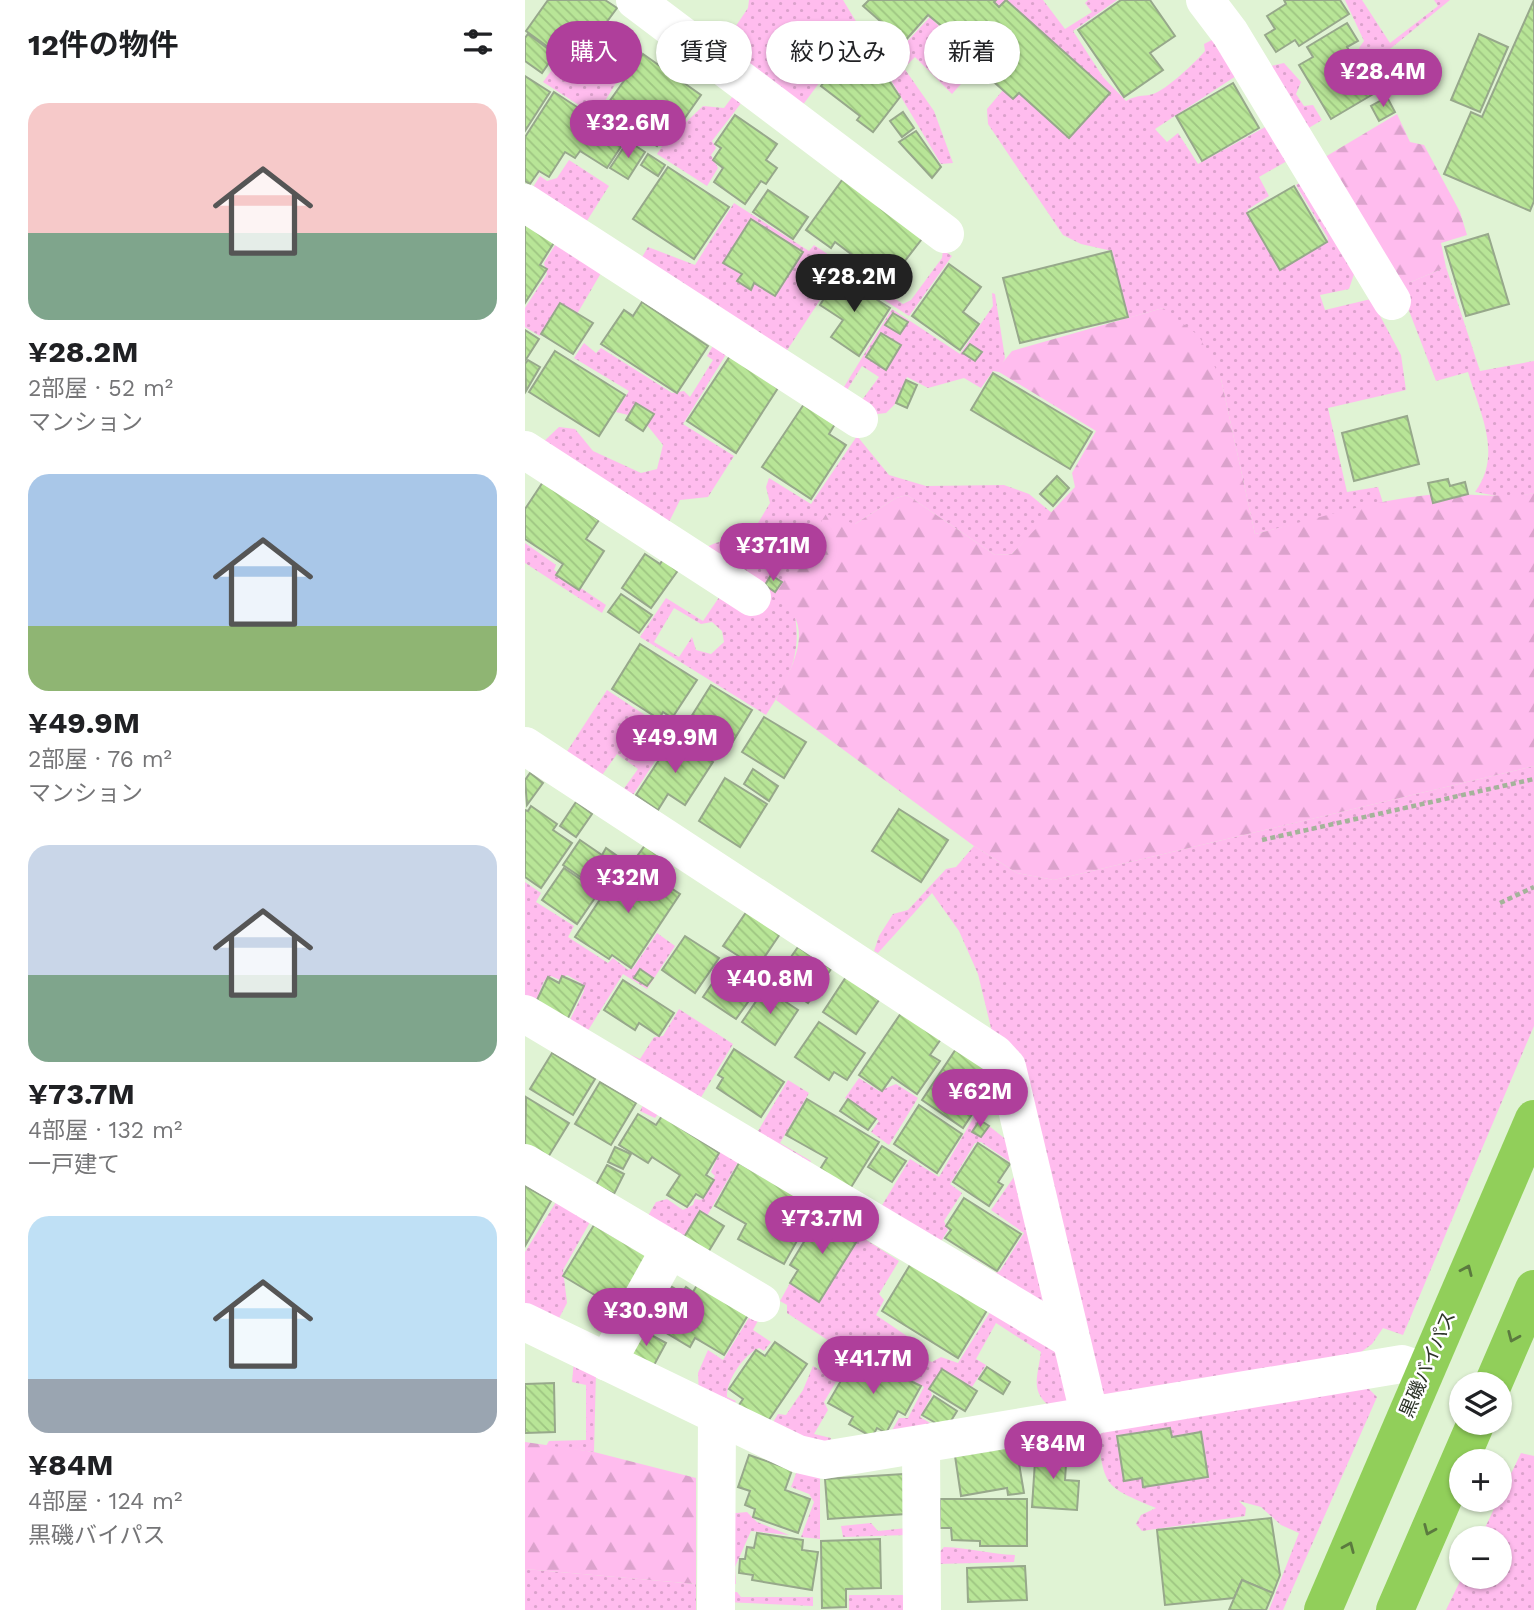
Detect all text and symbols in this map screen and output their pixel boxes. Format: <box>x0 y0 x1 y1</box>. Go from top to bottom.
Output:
chip: 購入 <box>546 21 642 84</box>
chip: 賃貸 <box>656 21 752 84</box>
chip: 絞り込み <box>766 21 910 84</box>
chip: 新着 <box>924 21 1020 84</box>
icon: filters <box>459 23 497 61</box>
text: 12件の物件 <box>28 27 179 62</box>
pin: ¥28.4M <box>1326 50 1440 109</box>
text: ¥28.4M <box>1340 58 1426 85</box>
pin: ¥32.6M <box>571 100 685 160</box>
text: ¥32.6M <box>586 109 670 136</box>
icon: home <box>200 148 326 274</box>
pin: ¥28.2M <box>797 254 911 314</box>
text: ¥28.2M <box>812 263 896 290</box>
text: ¥28.2M <box>28 334 139 369</box>
text: 2部屋 · 52 m² <box>28 375 173 402</box>
text: マンション <box>28 409 143 436</box>
icon: home <box>200 519 326 645</box>
pin: ¥37.1M <box>716 524 830 583</box>
text: ¥37.1M <box>736 532 810 559</box>
text: ¥49.9M <box>28 705 140 740</box>
pin: ¥49.9M <box>618 716 732 775</box>
text: ¥49.9M <box>632 724 718 751</box>
text: 2部屋 · 76 m² <box>28 746 172 773</box>
text: マンション <box>28 780 143 807</box>
pin: ¥32M <box>587 856 669 915</box>
text: ¥32M <box>596 864 660 891</box>
icon: home <box>200 890 326 1016</box>
pin: ¥40.8M <box>713 956 827 1016</box>
text: ¥40.8M <box>727 965 813 992</box>
pin: ¥62M <box>939 1070 1021 1129</box>
text: ¥73.7M <box>28 1076 135 1111</box>
text: ¥62M <box>948 1078 1012 1105</box>
text: 4部屋 · 132 m² <box>28 1117 182 1144</box>
text: 一戸建て <box>28 1151 120 1178</box>
pin: ¥73.7M <box>765 1196 879 1256</box>
text: ¥73.7M <box>781 1205 863 1232</box>
icon: home <box>200 1261 326 1387</box>
one-way arrow <box>1459 1265 1473 1278</box>
pin: ¥30.9M <box>589 1288 703 1348</box>
text: ¥30.9M <box>603 1297 689 1324</box>
street label: 黒磯バイパス <box>1395 1307 1460 1421</box>
one-way arrow <box>1508 1330 1522 1342</box>
pin: ¥41.7M <box>816 1336 930 1396</box>
text: ¥41.7M <box>834 1345 912 1372</box>
map controls <box>1449 1372 1512 1589</box>
button: layers <box>1449 1372 1512 1435</box>
pin: ¥84M <box>1012 1422 1094 1481</box>
text: ¥84M <box>1020 1430 1086 1457</box>
text: ¥84M <box>28 1447 113 1482</box>
button: + <box>1449 1449 1512 1512</box>
text: 4部屋 · 124 m² <box>28 1488 182 1515</box>
text: 黒磯バイパス <box>28 1522 166 1549</box>
one-way arrow <box>1424 1524 1438 1536</box>
button: − <box>1449 1526 1512 1589</box>
one-way arrow <box>1341 1542 1355 1554</box>

